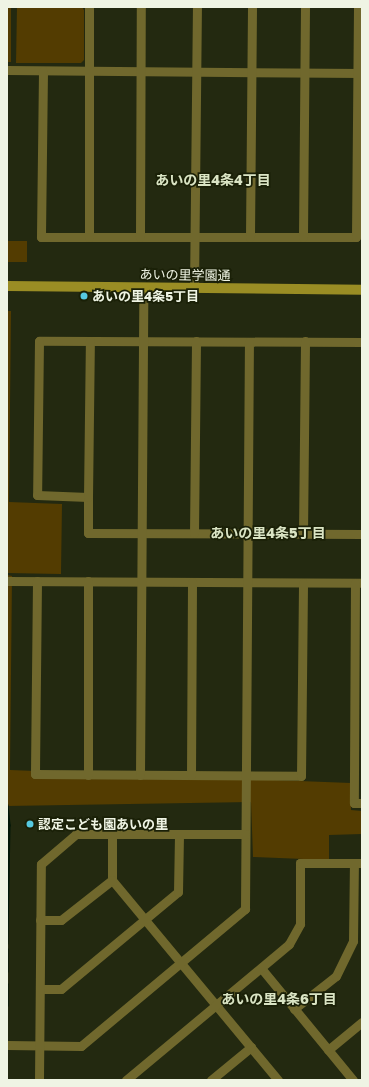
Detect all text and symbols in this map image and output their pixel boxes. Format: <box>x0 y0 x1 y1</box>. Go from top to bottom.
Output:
district label: あいの里4条4丁目 <box>155 172 271 188</box>
street label: あいの里学園通 <box>139 266 231 284</box>
place label: あいの里4条5丁目 <box>92 288 199 304</box>
marker: あいの里4条5丁目 <box>79 291 89 301</box>
district label: あいの里4条5丁目 <box>210 525 326 541</box>
place label: 認定こども園あいの里 <box>38 816 168 832</box>
marker: 認定こども園あいの里 <box>25 819 35 829</box>
district label: あいの里4条6丁目 <box>221 991 337 1007</box>

